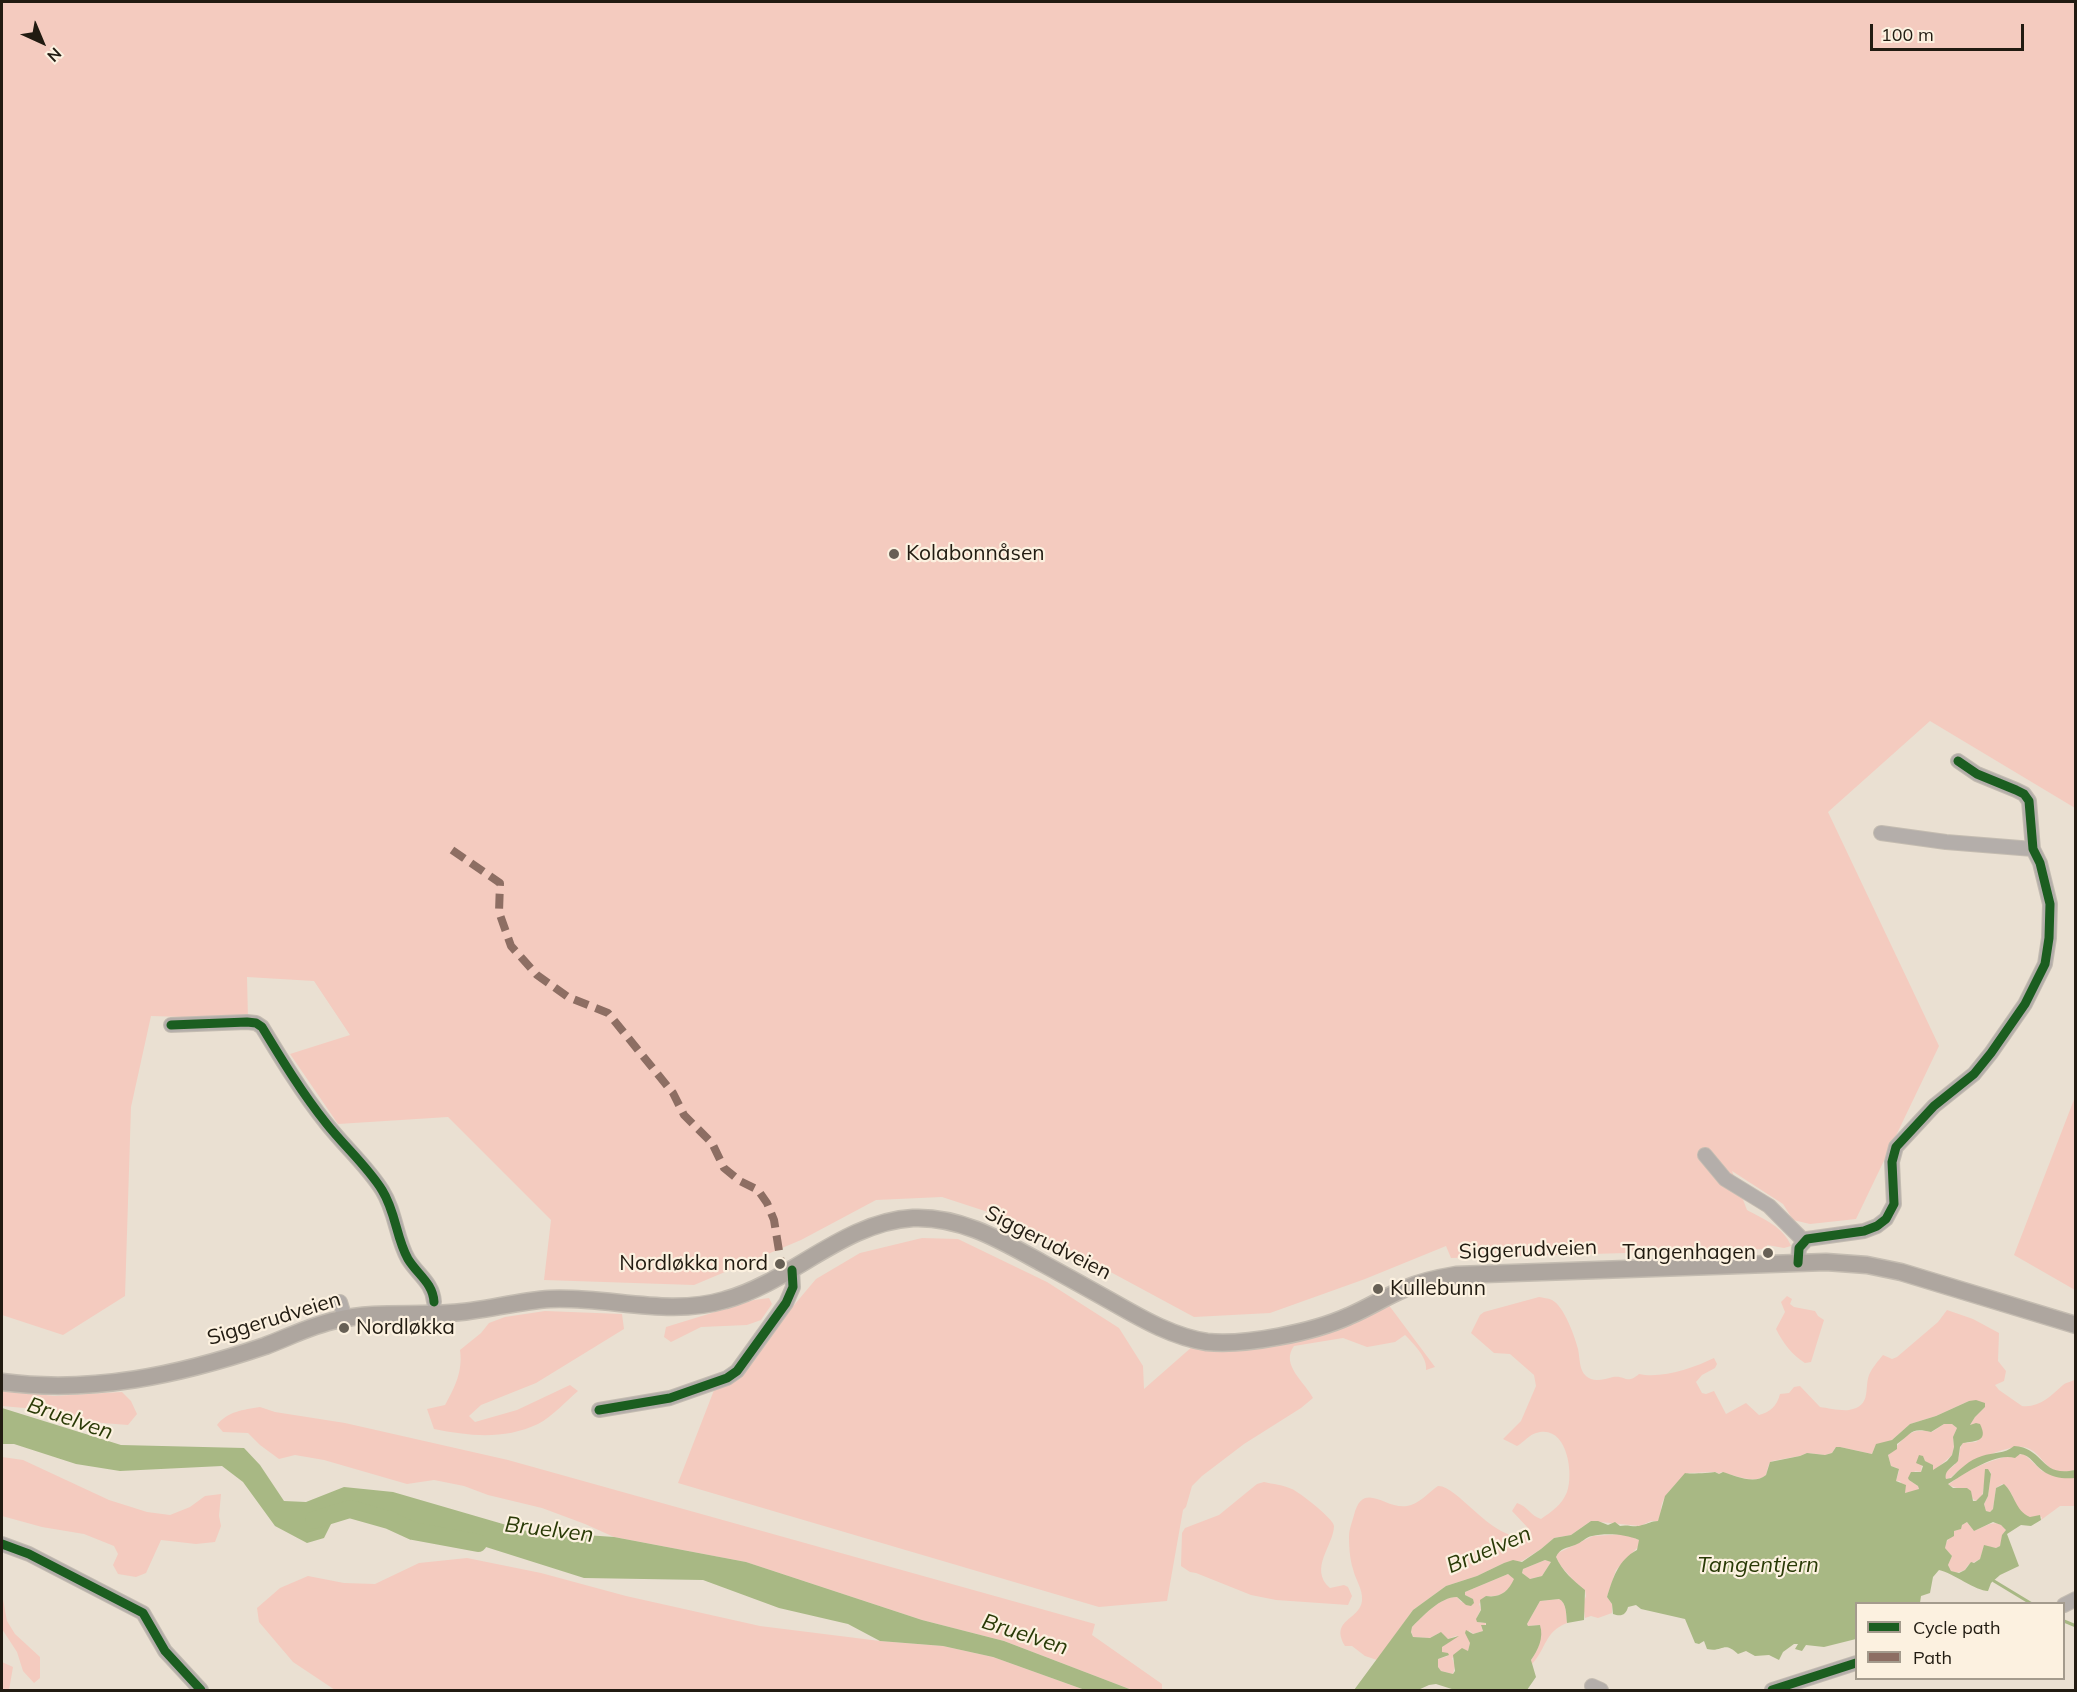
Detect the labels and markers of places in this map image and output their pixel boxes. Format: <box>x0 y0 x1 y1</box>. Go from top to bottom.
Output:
place label: Kolabonnåsen <box>906 541 1045 567</box>
marker: Kolabonnåsen <box>887 547 901 561</box>
place label: Tangenhagen <box>1622 1240 1756 1266</box>
marker: Tangenhagen <box>1761 1246 1775 1260</box>
place label: Nordløkka nord <box>619 1251 768 1277</box>
marker: Nordløkka nord <box>773 1257 787 1271</box>
place label: Kullebunn <box>1390 1276 1486 1302</box>
marker: Kullebunn <box>1371 1282 1385 1296</box>
place label: Nordløkka <box>356 1315 455 1341</box>
marker: Nordløkka <box>337 1321 351 1335</box>

